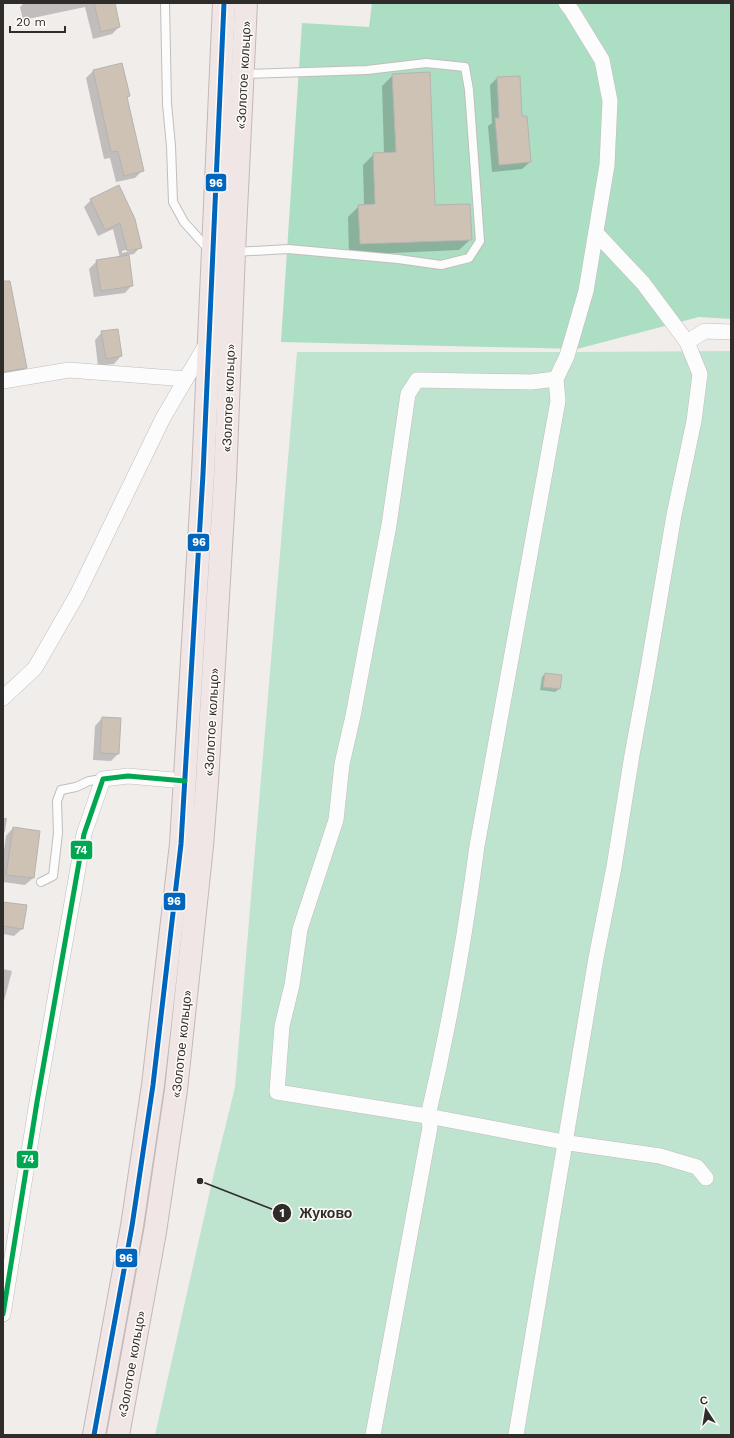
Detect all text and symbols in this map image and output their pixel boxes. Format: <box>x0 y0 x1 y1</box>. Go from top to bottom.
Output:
scale bar <box>10 8 65 34</box>
text: 20 m <box>16 15 46 29</box>
street label: «Золотое кольцо» <box>233 20 254 130</box>
line badge: 96 <box>205 173 227 192</box>
text: 96 <box>209 177 223 190</box>
street label: «Золотое кольцо» <box>219 343 238 453</box>
line badge: 96 <box>187 533 210 552</box>
text: 96 <box>192 536 206 549</box>
street label: «Золотое кольцо» <box>201 667 222 777</box>
line badge: 74 <box>70 840 93 860</box>
text: 74 <box>75 844 87 857</box>
line badge: 96 <box>163 892 186 911</box>
text: 96 <box>167 895 181 908</box>
street label: «Золотое кольцо» <box>168 989 195 1099</box>
line badge: 74 <box>16 1150 39 1169</box>
text: 74 <box>22 1153 34 1166</box>
callout: Жуково <box>272 1200 361 1226</box>
text: Жуково <box>299 1205 352 1221</box>
text: 1 <box>279 1206 285 1220</box>
line badge: 96 <box>115 1248 138 1268</box>
text: 96 <box>119 1252 133 1265</box>
street label: «Золотое кольцо» <box>115 1309 148 1419</box>
north arrow <box>686 1390 726 1430</box>
text: С <box>699 1394 709 1408</box>

